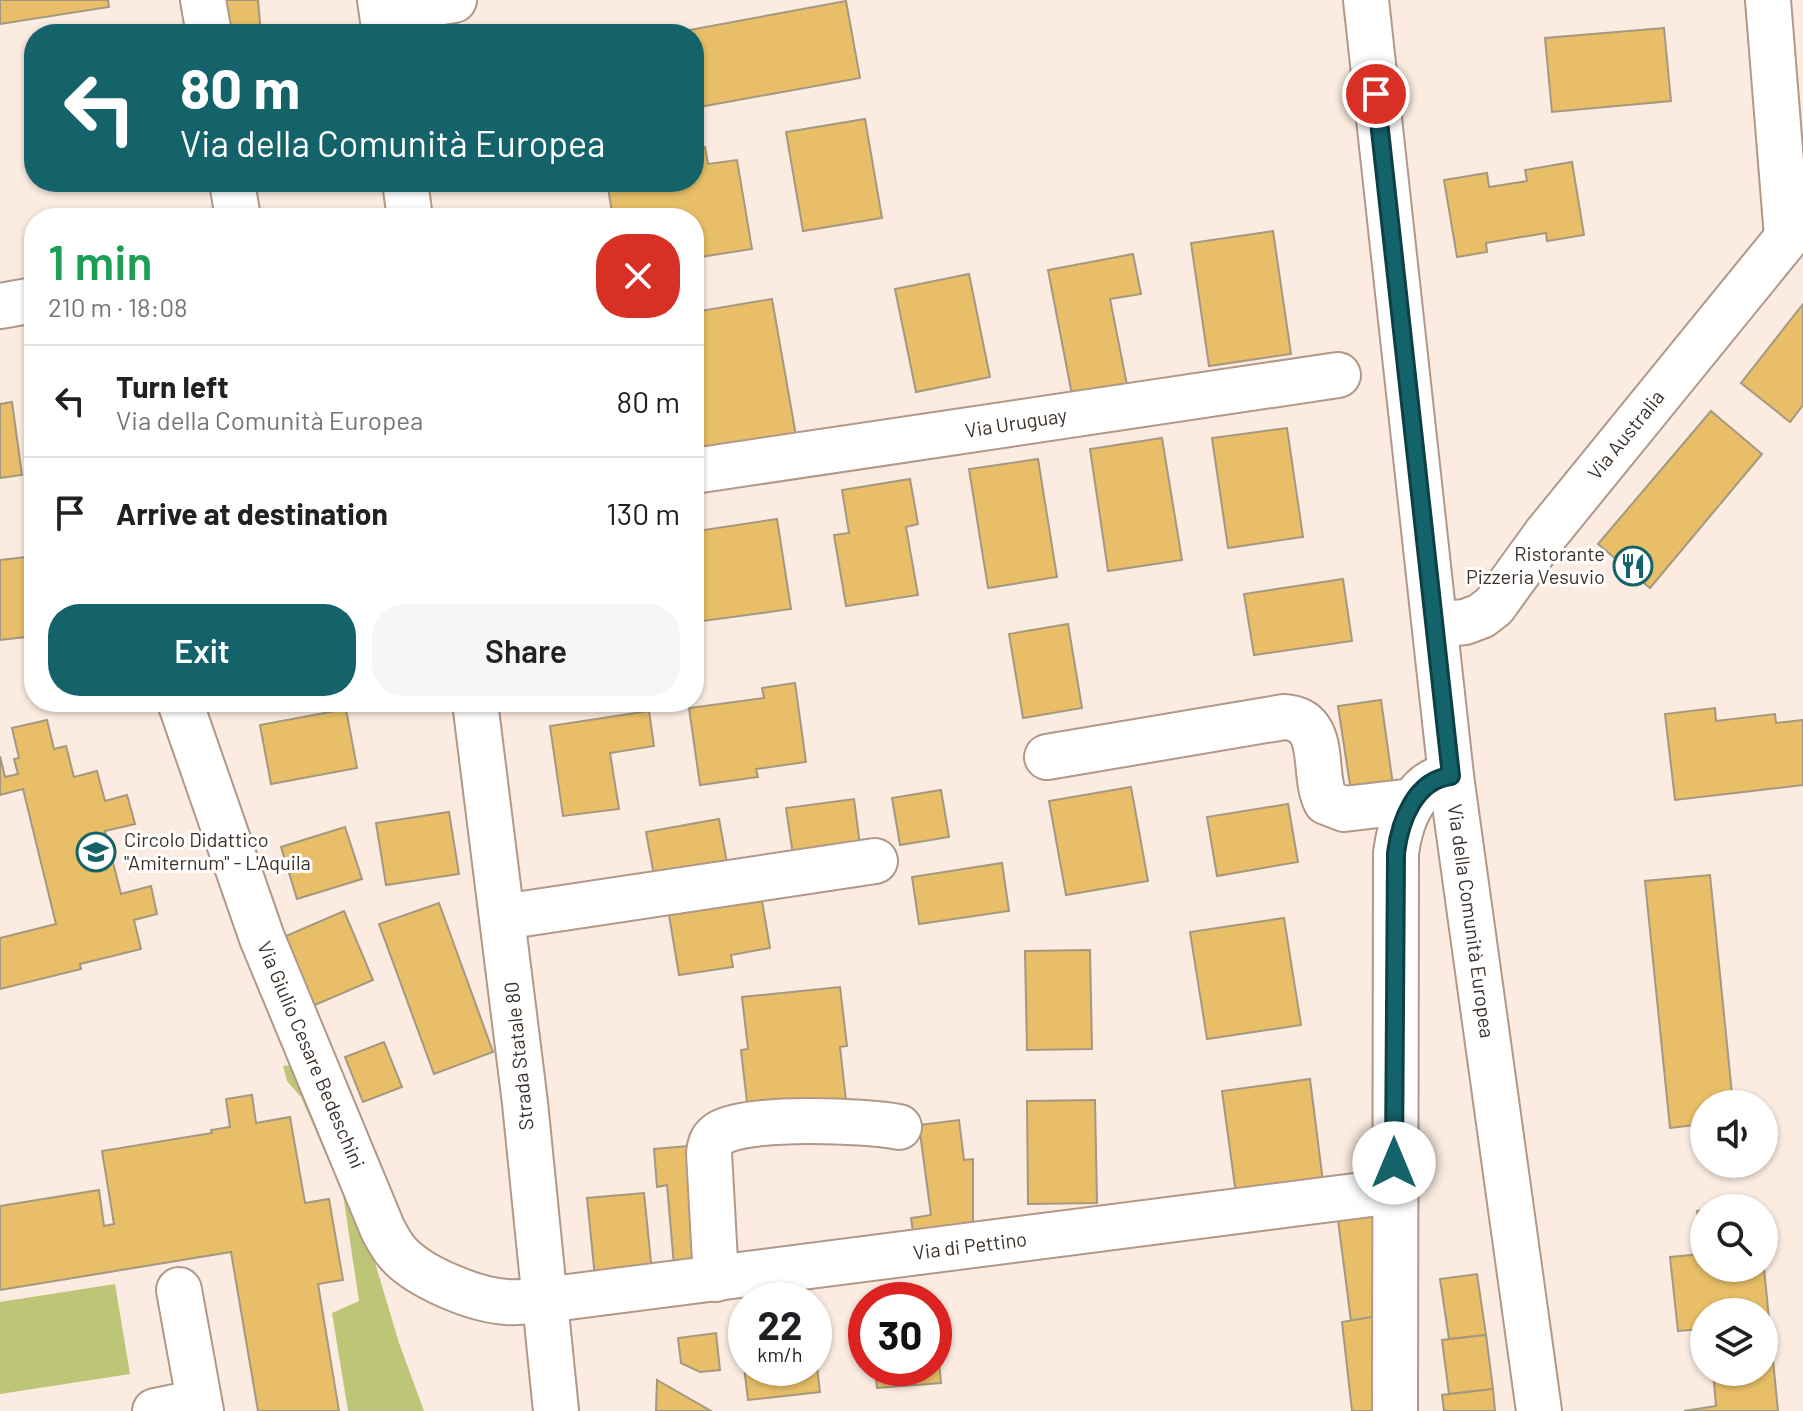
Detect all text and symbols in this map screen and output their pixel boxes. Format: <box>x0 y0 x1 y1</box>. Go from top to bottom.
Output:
text: 80 m <box>180 53 300 120</box>
icon: left <box>48 56 152 160</box>
pin <box>1342 60 1410 128</box>
icon: arrive <box>1354 72 1398 116</box>
text: Via della Comunità Europea <box>180 121 605 164</box>
text: 1 min <box>48 232 153 290</box>
button: close <box>596 234 680 318</box>
text: 210 m · 18:08 <box>48 291 188 322</box>
text: Turn left <box>116 368 229 404</box>
icon: left <box>48 379 92 423</box>
text: 80 m <box>617 383 680 419</box>
street label: Via Australia <box>1582 385 1669 484</box>
street label: Via Uruguay <box>963 402 1068 442</box>
text: Via della Comunità Europea <box>116 404 423 435</box>
icon: arrive <box>48 491 92 535</box>
text: Arrive at destination <box>116 495 388 531</box>
text: 130 m <box>606 495 680 531</box>
place label: Ristorante Pizzeria Vesuvio <box>1466 541 1605 588</box>
restaurant icon: Ristorante Pizzeria Vesuvio <box>1612 545 1654 587</box>
button: Exit <box>48 604 356 696</box>
button: Share <box>372 604 680 696</box>
street label: Via della Comunità Europea <box>1444 802 1500 1040</box>
place label: Circolo Didattico "Amiternum" - L'Aquila <box>124 827 311 874</box>
school or university icon: Circolo Didattico "Amiternum" - L'Aquila <box>75 831 117 873</box>
street label: Via Giulio Cesare Bedeschini <box>253 937 371 1172</box>
street label: Strada Statale 80 <box>498 981 538 1132</box>
map controls <box>1690 1090 1778 1386</box>
button: sound <box>1690 1090 1778 1178</box>
position arrow <box>1352 1121 1436 1205</box>
button: search <box>1690 1194 1778 1282</box>
street label: Via di Pettino <box>912 1226 1028 1264</box>
speed limit sign: 30 <box>848 1282 952 1386</box>
button: layers <box>1690 1298 1778 1386</box>
text: 22 <box>758 1300 802 1348</box>
text: km/h <box>757 1342 803 1366</box>

